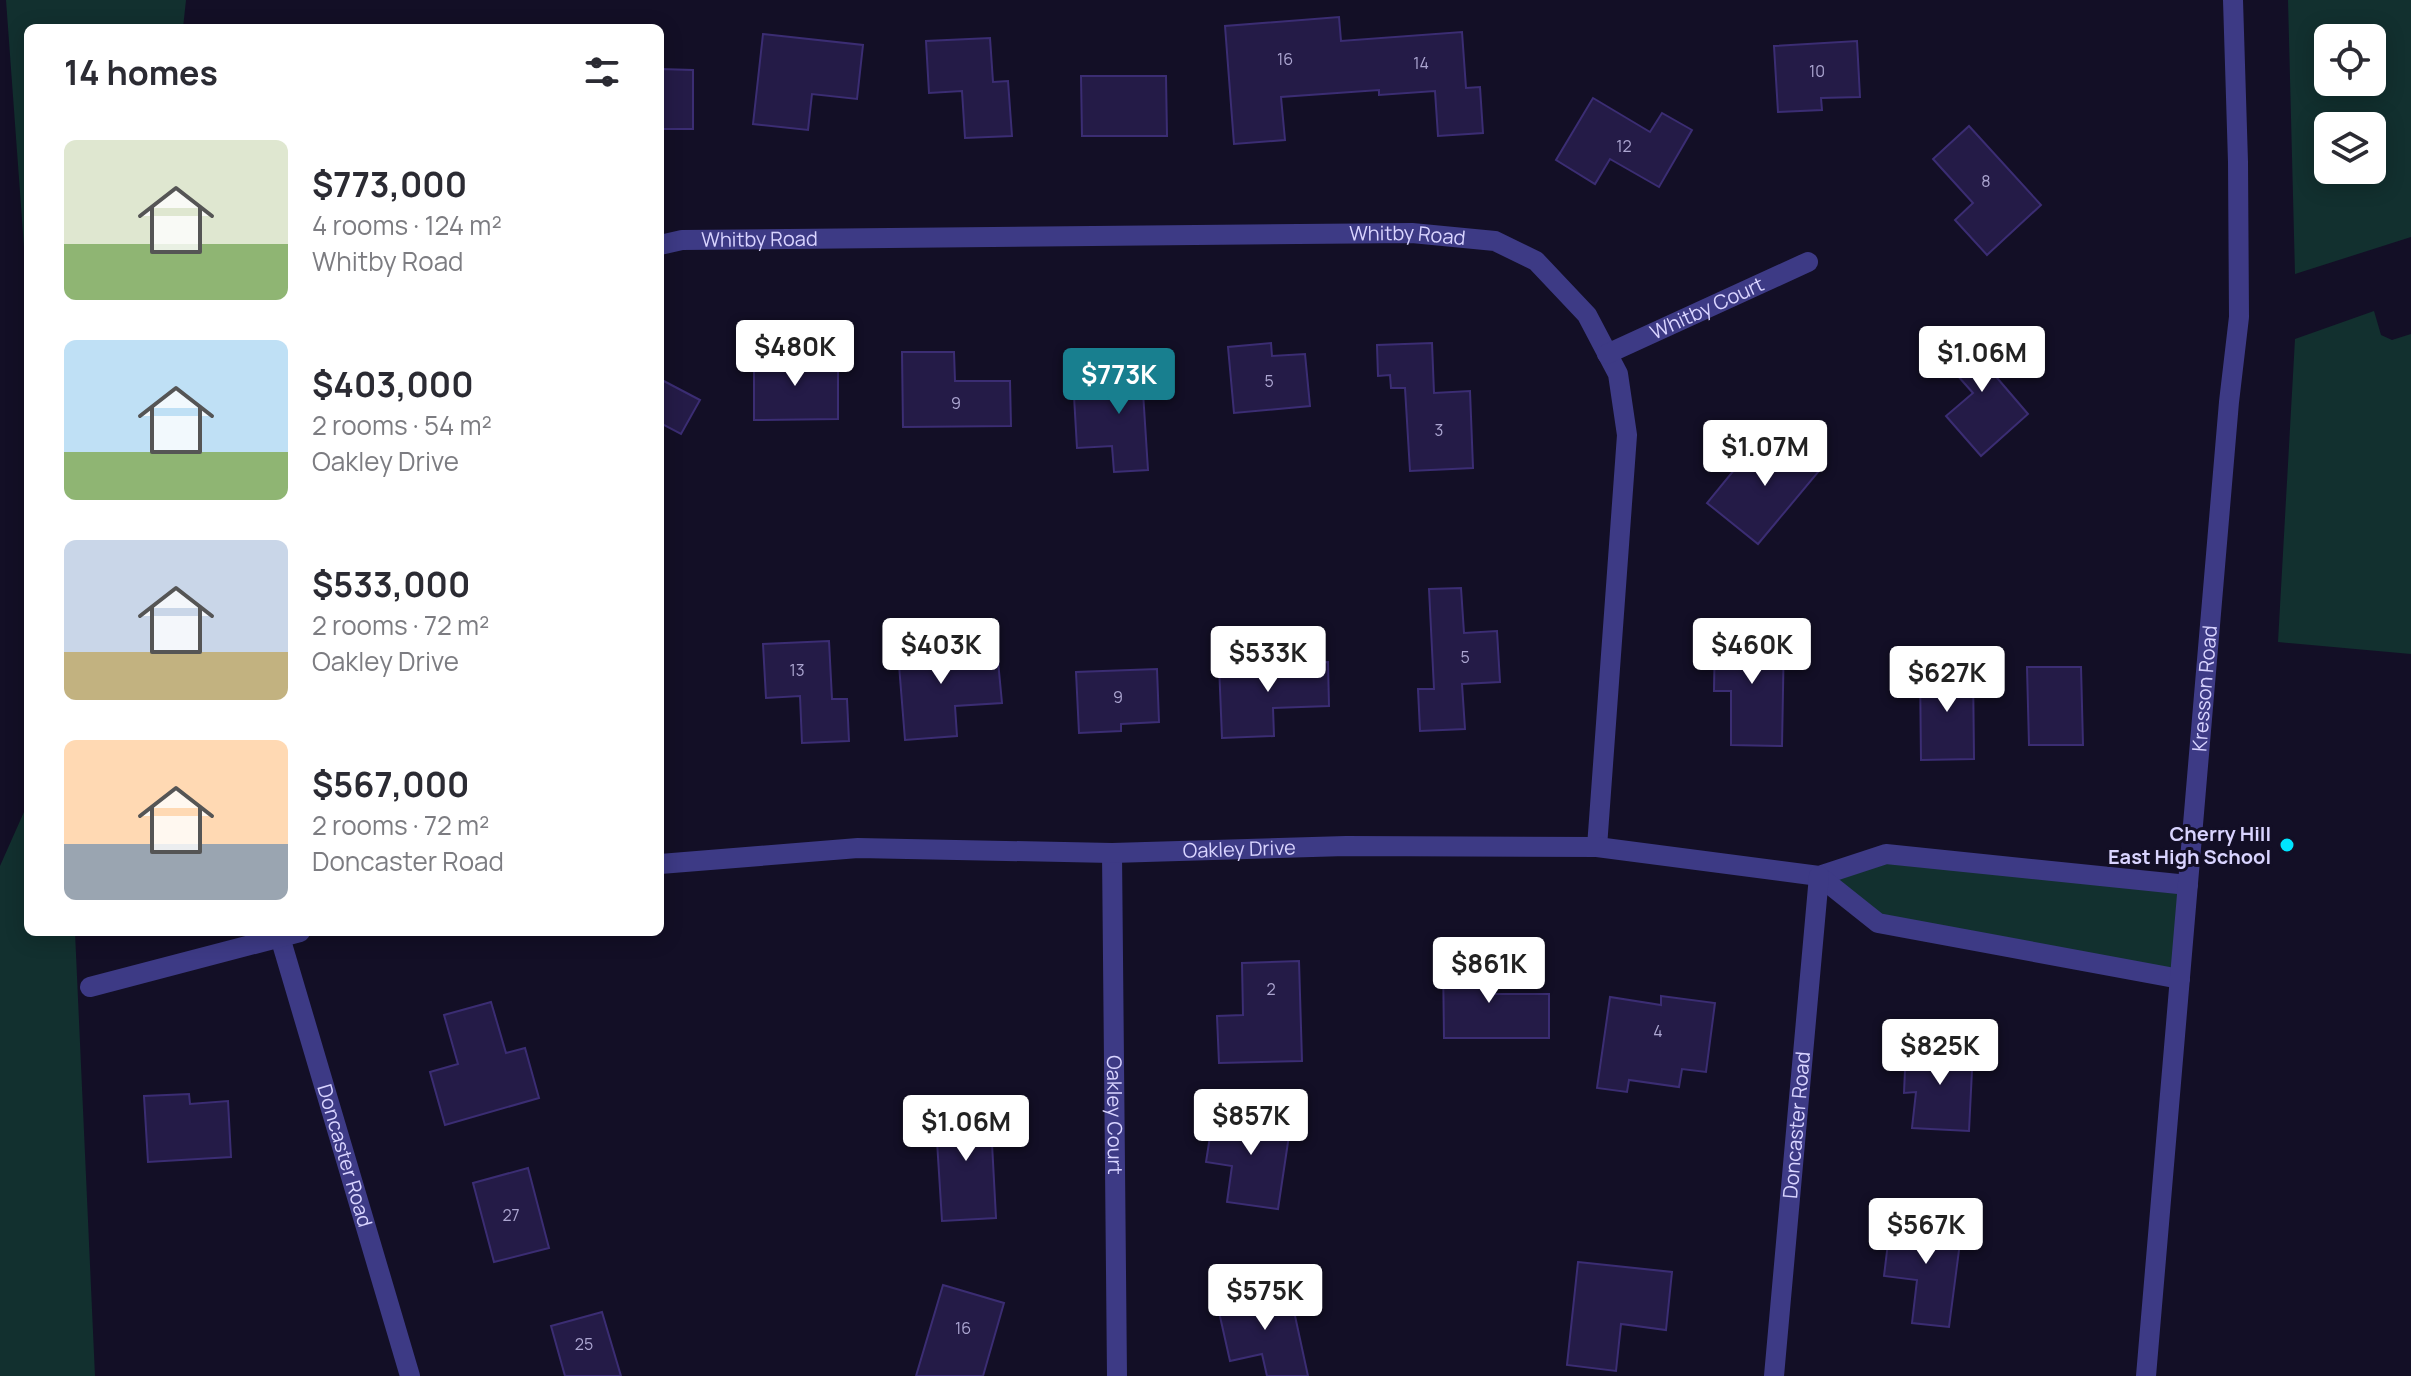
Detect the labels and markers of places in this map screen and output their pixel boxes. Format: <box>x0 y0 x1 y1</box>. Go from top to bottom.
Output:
pin: $480K <box>739 320 851 388</box>
pin: $1.06M <box>1917 326 2047 394</box>
pin: $773K <box>1063 348 1175 416</box>
pin: $1.07M <box>1700 420 1830 488</box>
pin: $403K <box>885 618 997 686</box>
pin: $460K <box>1696 618 1808 686</box>
pin: $533K <box>1212 626 1324 694</box>
pin: $627K <box>1891 646 2003 714</box>
place label: Cherry Hill East High School <box>2108 820 2271 870</box>
marker: Cherry Hill East High School <box>2278 836 2296 854</box>
pin: $861K <box>1433 937 1545 1005</box>
pin: $825K <box>1884 1019 1996 1087</box>
pin: $857K <box>1195 1089 1307 1157</box>
pin: $1.06M <box>901 1095 1031 1163</box>
pin: $567K <box>1870 1198 1982 1266</box>
pin: $575K <box>1209 1264 1321 1332</box>

